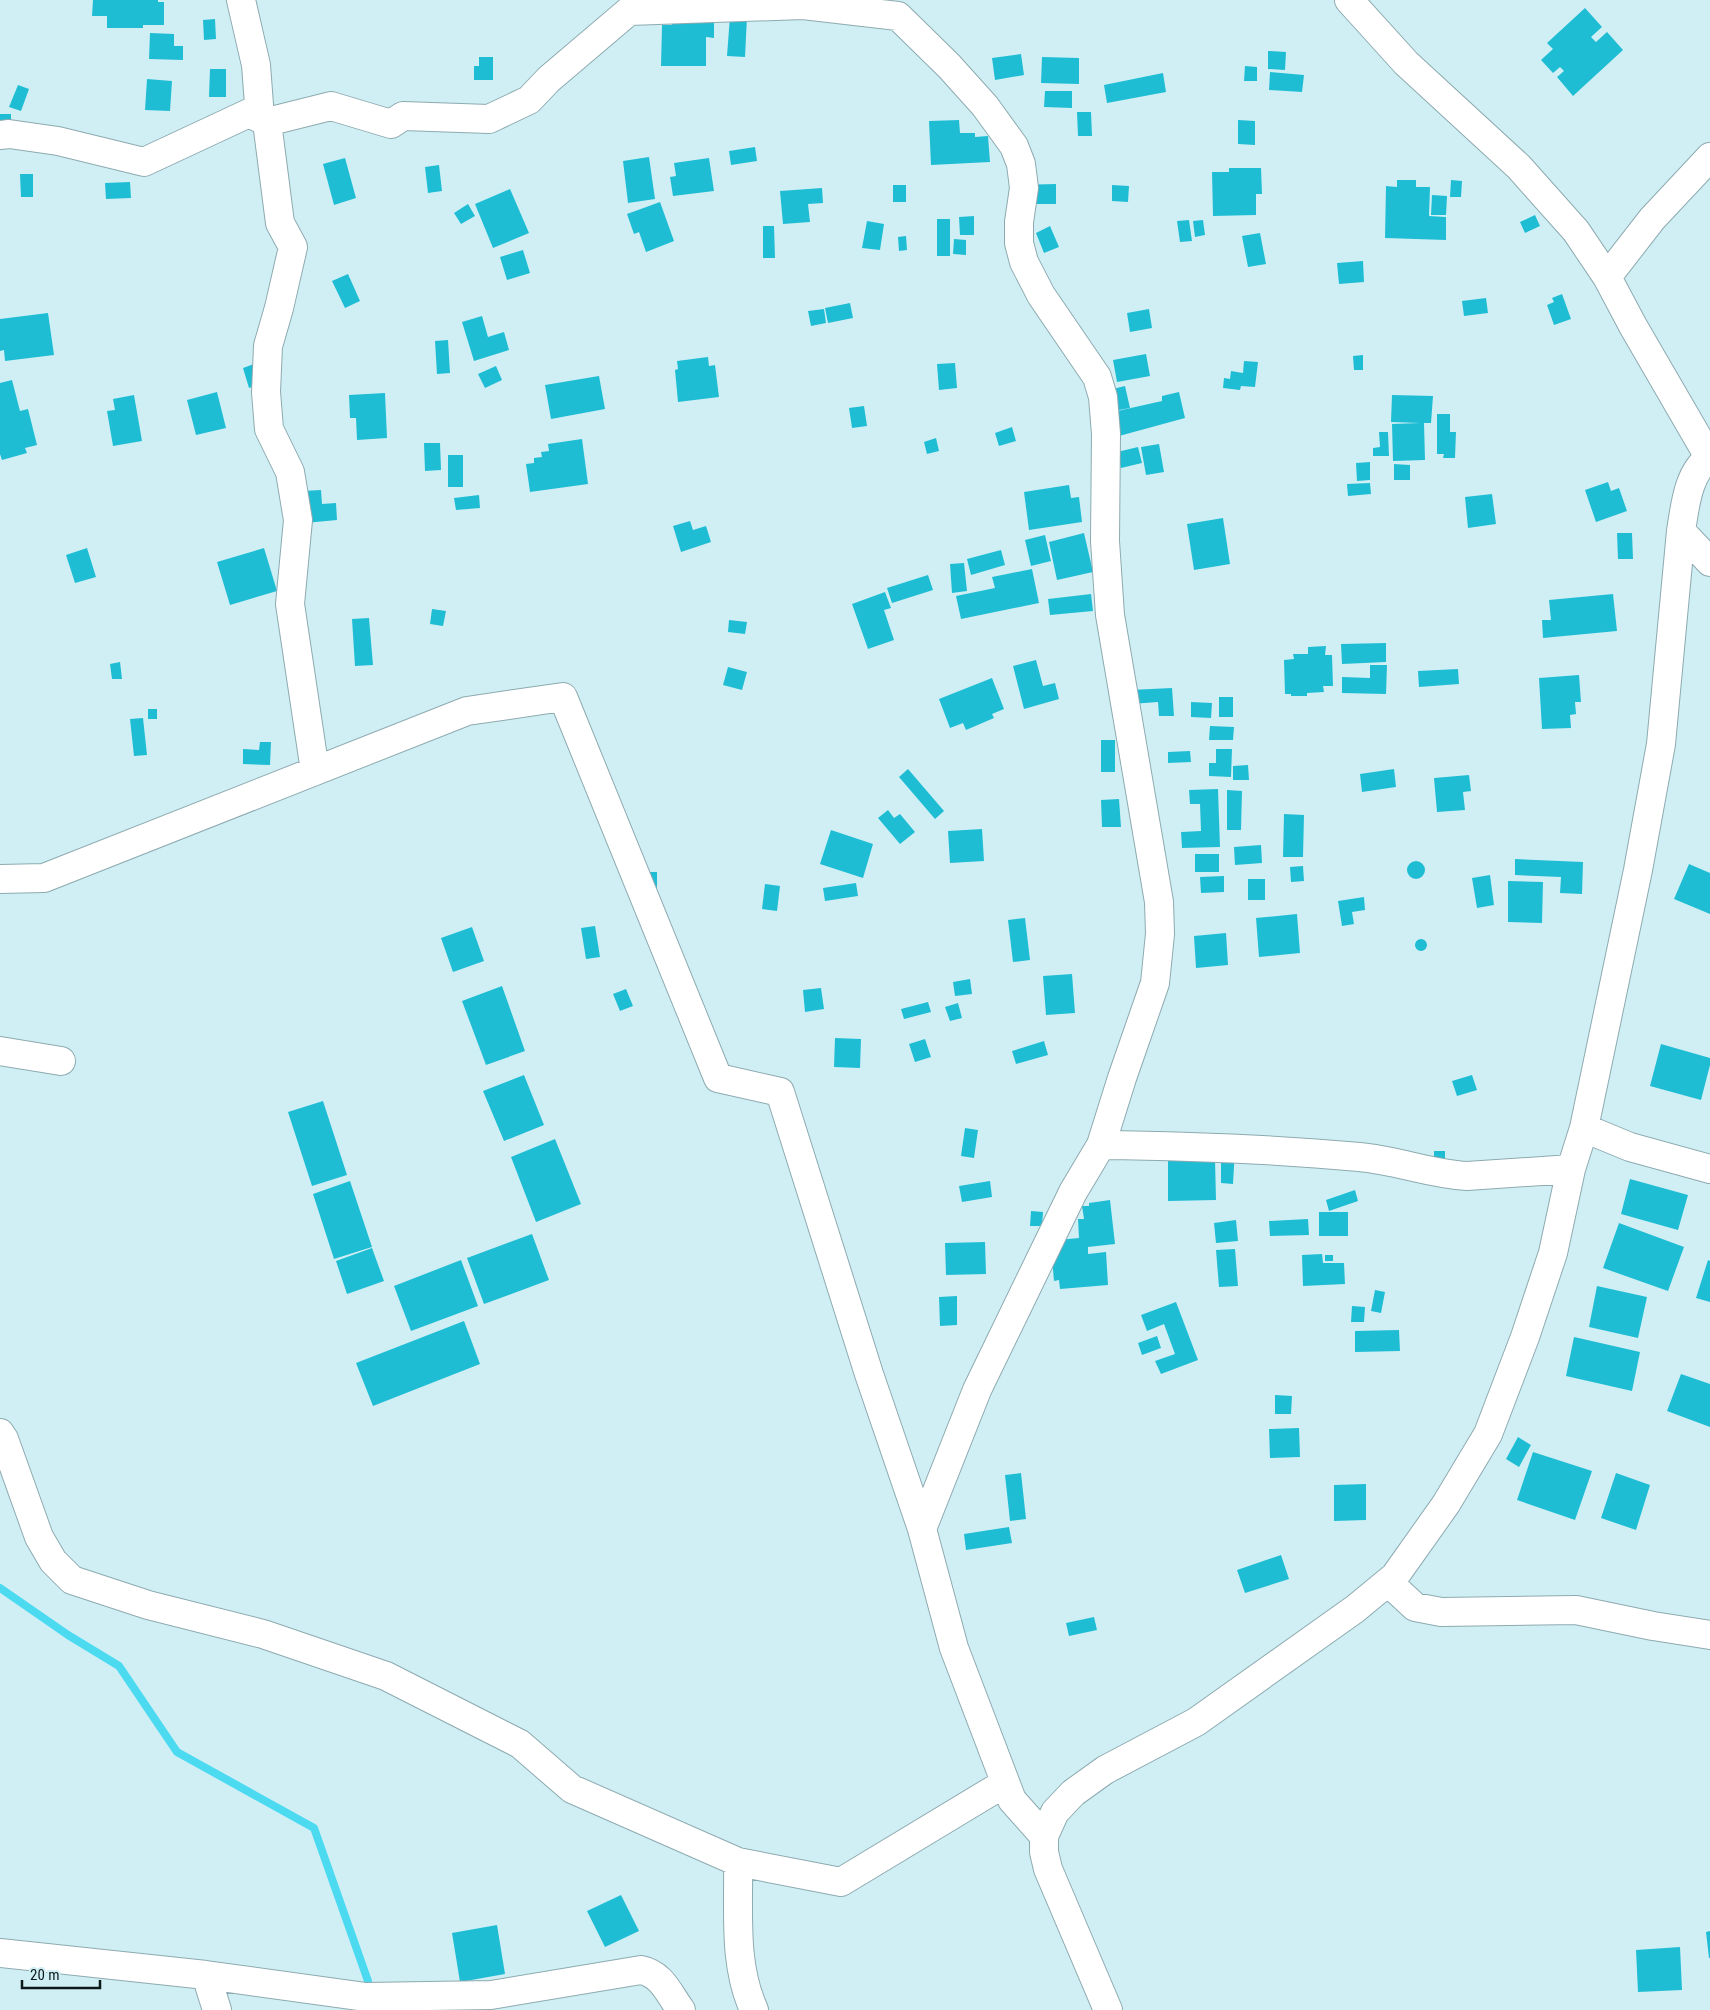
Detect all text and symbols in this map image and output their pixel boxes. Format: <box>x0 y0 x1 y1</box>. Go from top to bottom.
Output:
scale bar <box>22 1958 100 1990</box>
text: 20 m <box>30 1966 60 1984</box>

